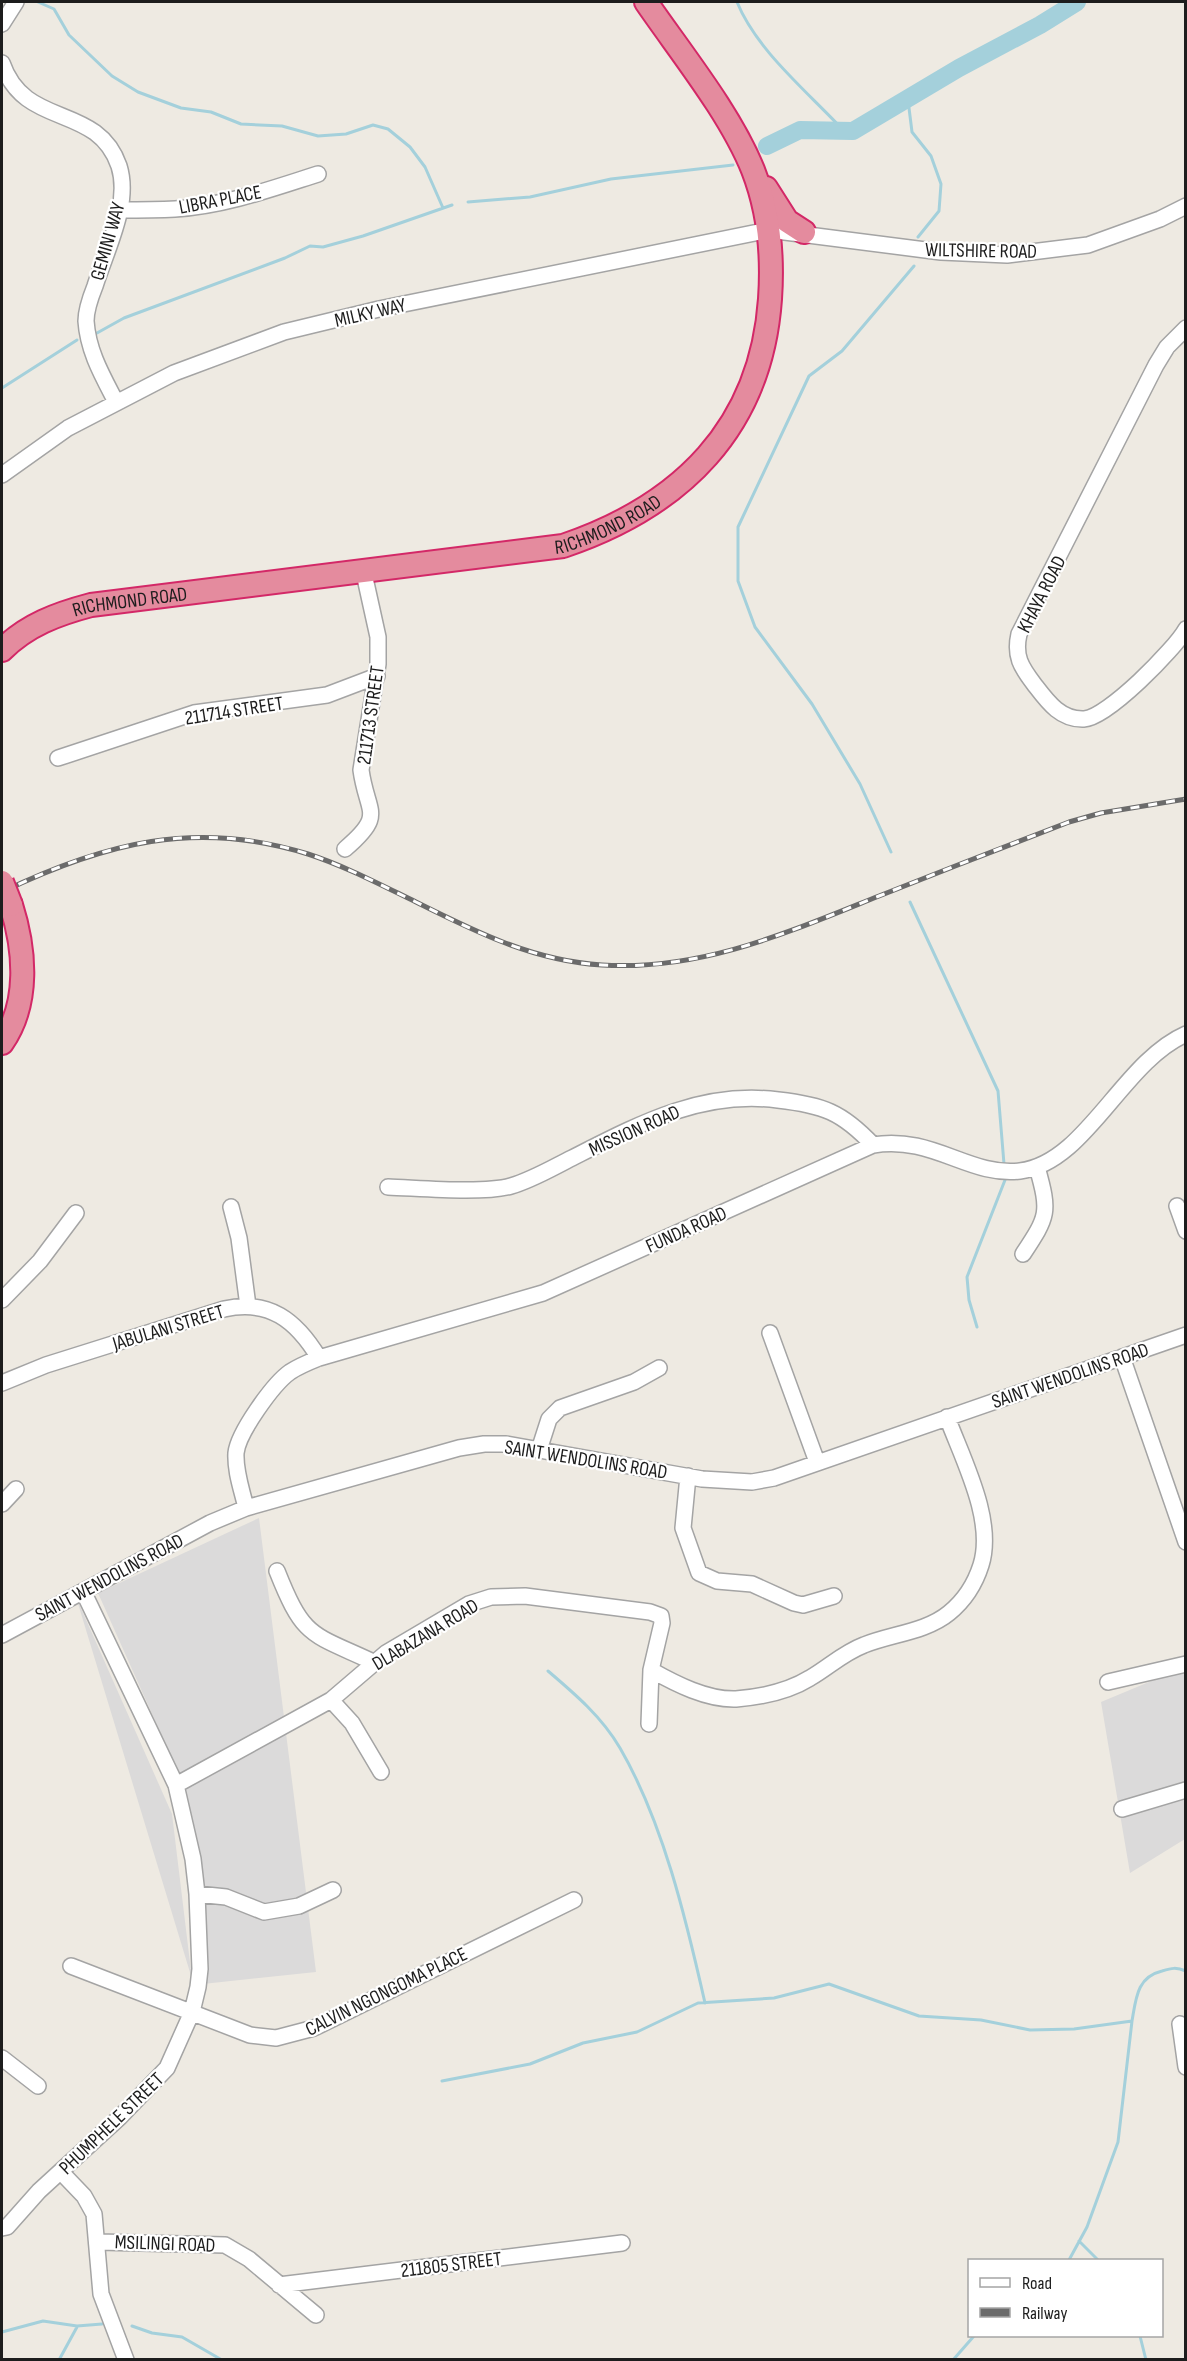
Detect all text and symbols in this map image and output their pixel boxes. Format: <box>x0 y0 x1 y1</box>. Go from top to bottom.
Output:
street label: LIBRA PLACE <box>177 180 263 220</box>
street label: GEMINI WAY <box>85 199 131 283</box>
street label: WILTSHIRE ROAD <box>925 238 1037 264</box>
street label: MILKY WAY <box>332 293 409 333</box>
street label: RICHMOND ROAD <box>553 490 666 560</box>
street label: KHAYA ROAD <box>1012 552 1071 637</box>
street label: RICHMOND ROAD <box>70 582 189 623</box>
street label: 211713 STREET <box>352 664 390 766</box>
street label: 211714 STREET <box>183 691 285 731</box>
street label: MISSION ROAD <box>585 1100 684 1162</box>
street label: FUNDA ROAD <box>642 1201 731 1258</box>
street label: JABULANI STREET <box>109 1300 227 1357</box>
street label: SAINT WENDOLINS ROAD <box>989 1338 1152 1414</box>
street label: SAINT WENDOLINS ROAD <box>503 1435 669 1485</box>
street label: SAINT WENDOLINS ROAD <box>31 1529 188 1627</box>
street label: DLABAZANA ROAD <box>368 1594 483 1676</box>
street label: CALVIN NGONGOMA PLACE <box>302 1942 471 2042</box>
street label: PHUMPHELE STREET <box>54 2068 169 2180</box>
street label: MSILINGI ROAD <box>114 2230 216 2258</box>
street label: 211805 STREET <box>399 2247 503 2283</box>
legend <box>968 2259 1163 2337</box>
text: Road <box>1022 2273 1052 2294</box>
text: Railway <box>1022 2303 1067 2324</box>

